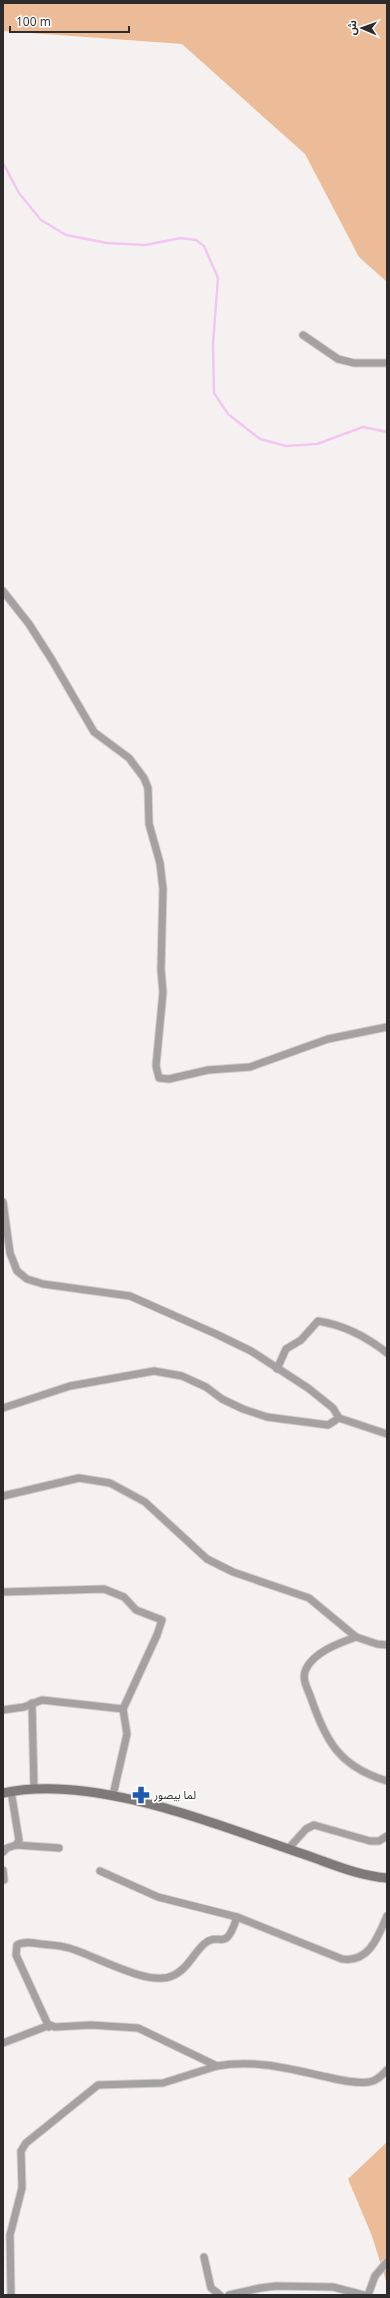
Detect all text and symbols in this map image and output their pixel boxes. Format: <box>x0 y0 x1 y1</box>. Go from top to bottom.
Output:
scale bar <box>10 8 129 34</box>
north arrow <box>342 8 382 48</box>
text: 100 m <box>16 13 51 30</box>
text: ش <box>344 20 359 35</box>
pharmacy icon: لما بيصور <box>131 1785 151 1805</box>
place label: لما بيصور <box>153 1787 196 1802</box>

